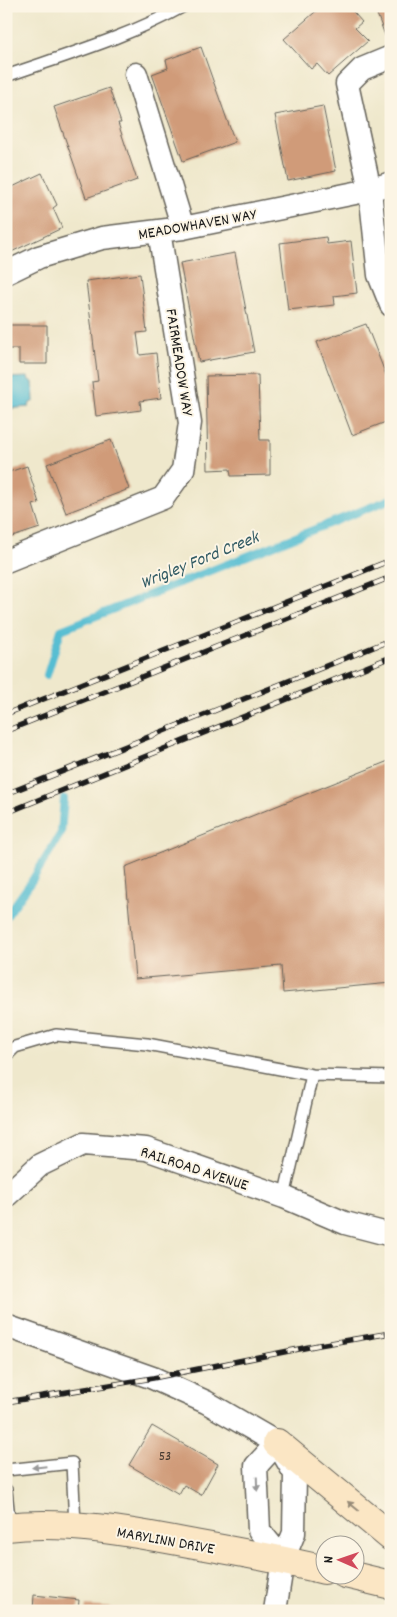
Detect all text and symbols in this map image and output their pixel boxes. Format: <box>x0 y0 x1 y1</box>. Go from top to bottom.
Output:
street label: MEADOWHAVEN WAY <box>137 204 259 247</box>
street label: FAIRMEADOW WAY <box>159 307 199 419</box>
water label: Wrigley Ford Creek <box>137 526 264 596</box>
street label: RAILROAD AVENUE <box>137 1141 252 1198</box>
house number: 53 <box>159 1447 171 1467</box>
one-way arrow <box>31 1463 47 1471</box>
one-way arrow <box>253 1476 261 1492</box>
one-way arrow <box>347 1500 360 1511</box>
street label: MARYLINN DRIVE <box>115 1522 217 1561</box>
north arrow <box>314 1534 364 1584</box>
text: N <box>319 1556 339 1563</box>

